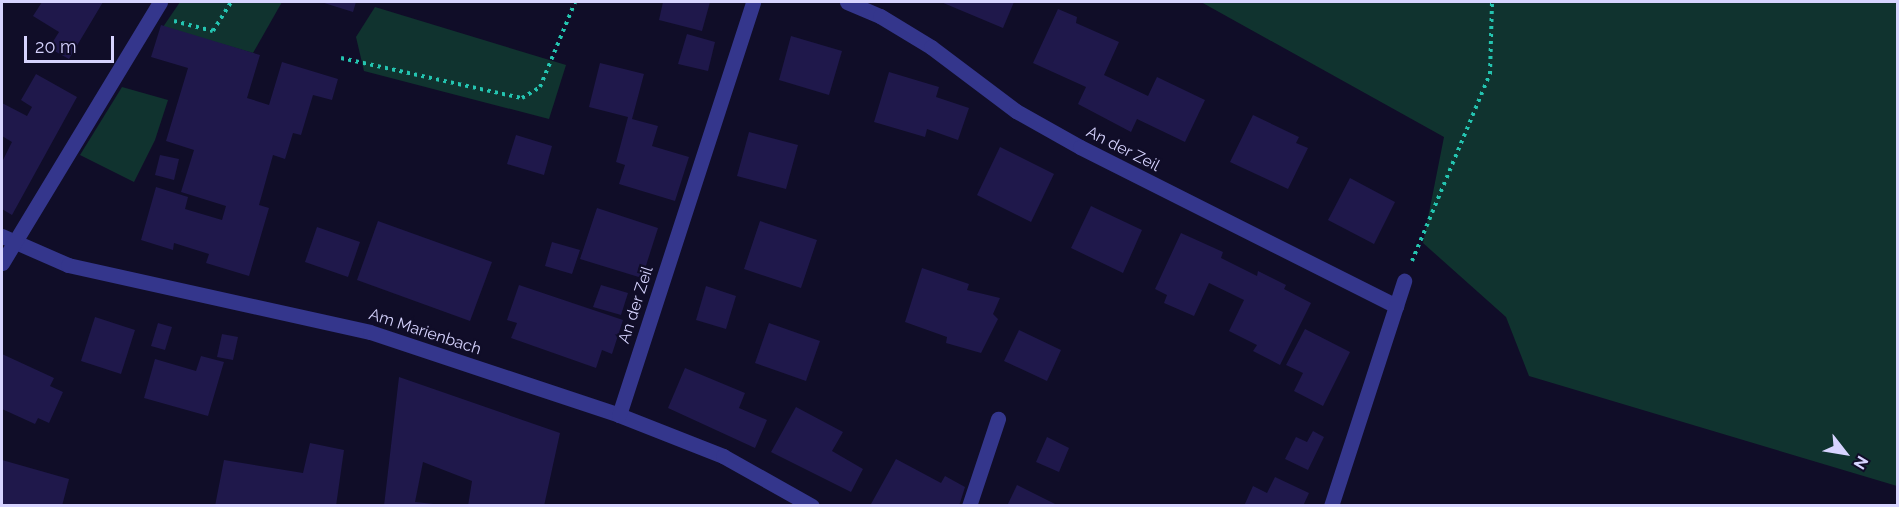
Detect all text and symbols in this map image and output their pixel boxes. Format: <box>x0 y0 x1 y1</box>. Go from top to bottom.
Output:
scale bar <box>27 24 117 62</box>
text: 20 m <box>35 36 77 57</box>
street label: An der Zeil <box>1083 122 1163 176</box>
street label: An der Zeil <box>614 264 658 346</box>
street label: Am Marienbach <box>366 305 484 359</box>
north arrow <box>1815 423 1875 483</box>
text: N <box>1850 452 1872 473</box>

